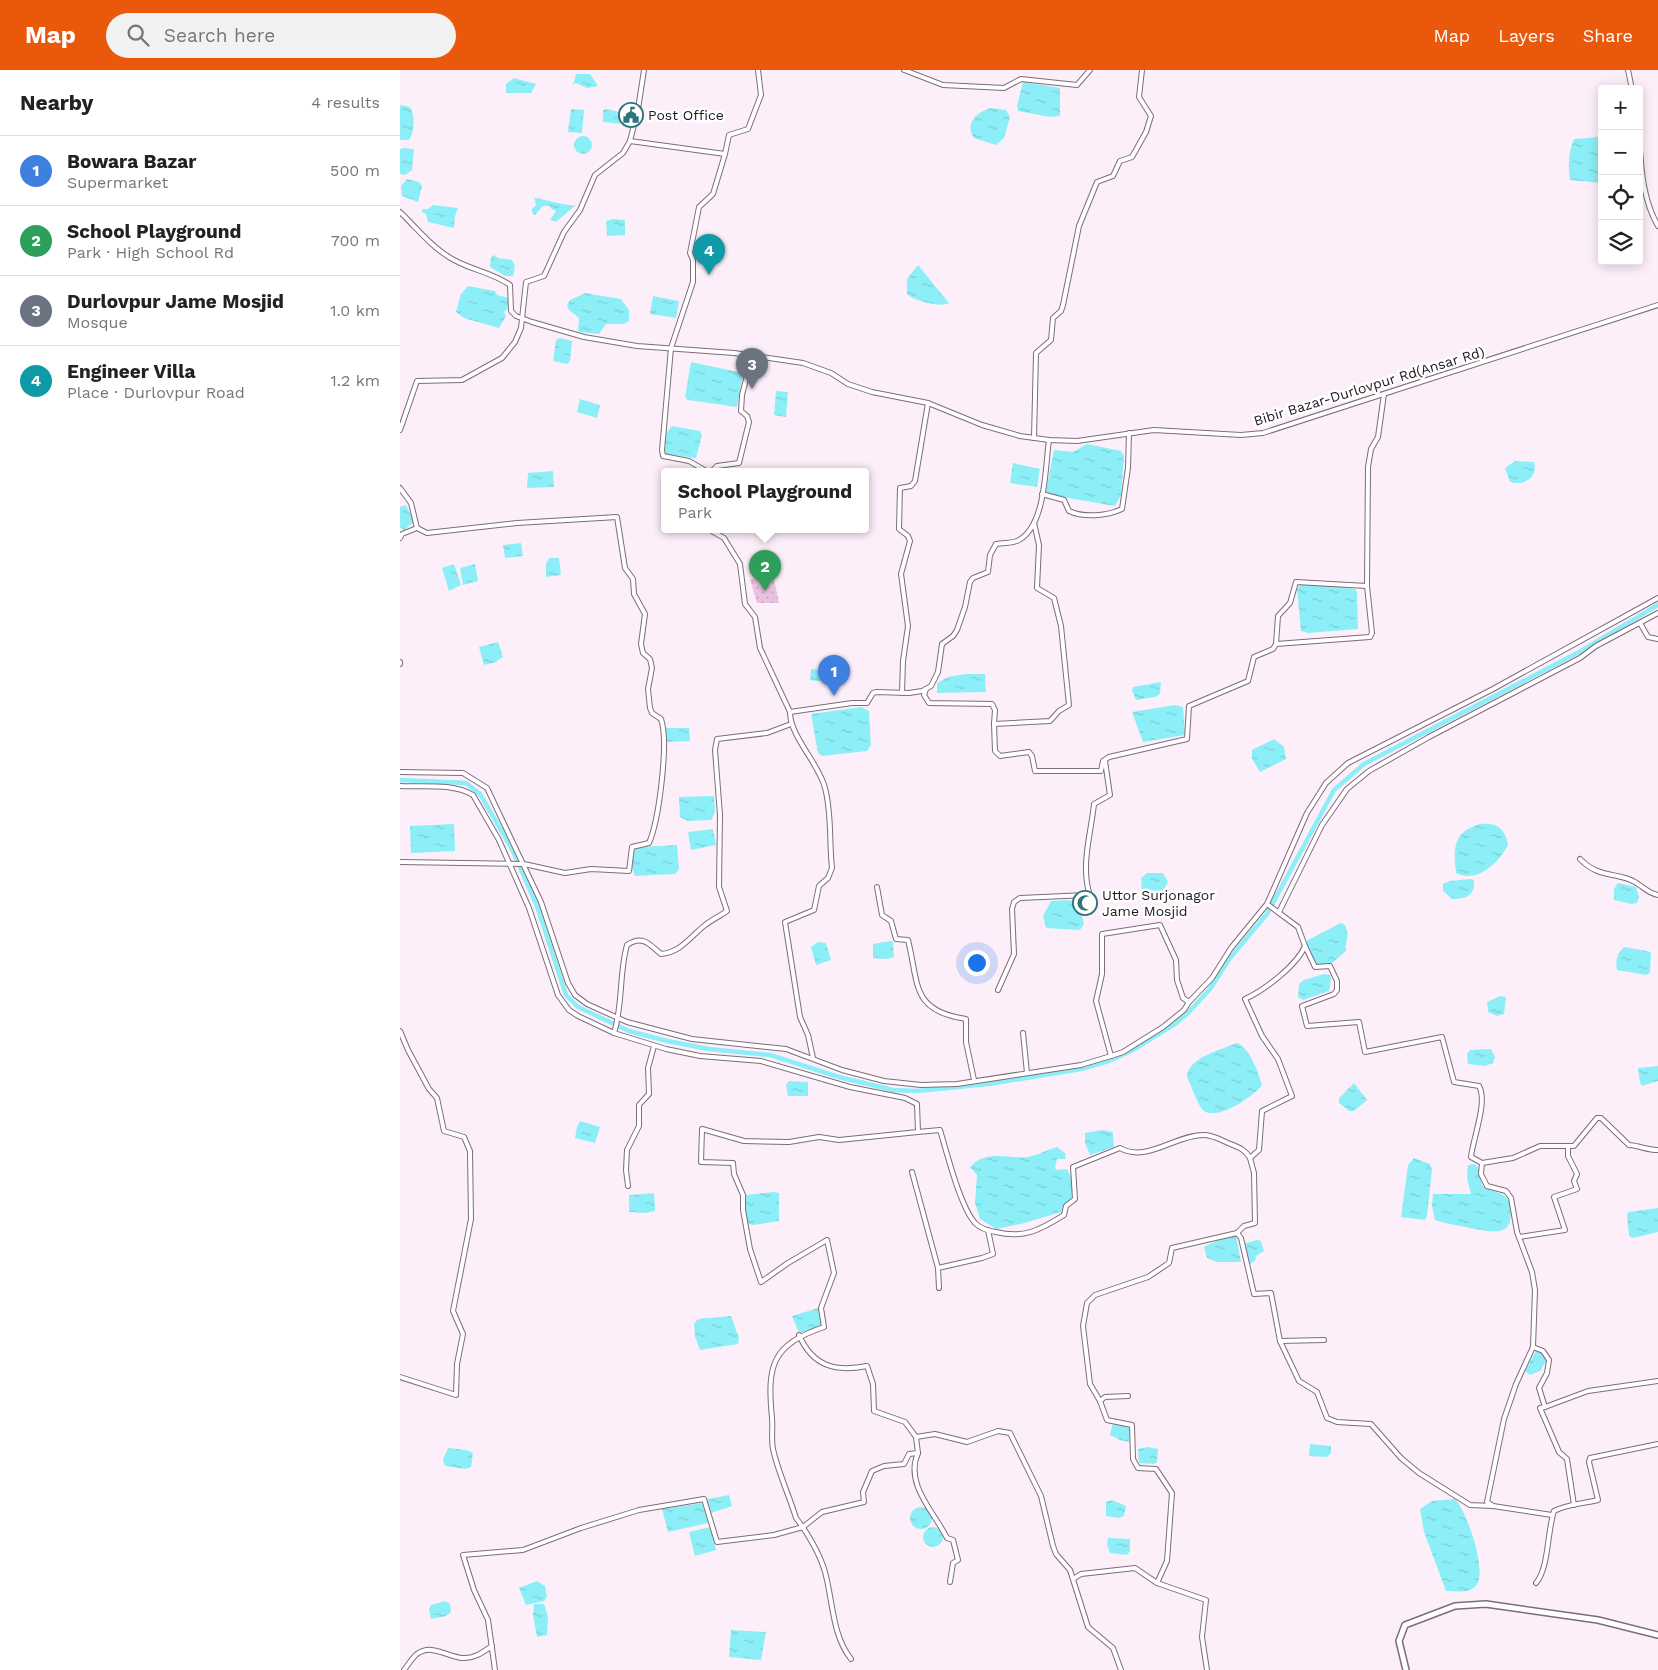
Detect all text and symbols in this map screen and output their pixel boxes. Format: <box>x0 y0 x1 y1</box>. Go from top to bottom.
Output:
search box <box>106 13 456 58</box>
text: Map <box>25 21 76 49</box>
icon: search <box>124 21 152 49</box>
text: Search here <box>164 24 275 47</box>
text: Map <box>1433 25 1470 46</box>
text: Layers <box>1498 25 1555 46</box>
text: Share <box>1583 25 1633 46</box>
map controls <box>1598 85 1643 265</box>
button: + <box>1598 85 1643 130</box>
text: Nearby <box>20 90 93 115</box>
text: 4 results <box>311 93 380 112</box>
public building icon: Post Office <box>618 102 644 128</box>
place label: Post Office <box>648 107 724 123</box>
button: − <box>1598 130 1643 175</box>
text: Bowara Bazar <box>67 150 196 173</box>
text: 1 <box>33 161 39 180</box>
text: 500 m <box>330 161 380 180</box>
text: Supermarket <box>67 173 168 192</box>
button: locate <box>1598 175 1643 220</box>
text: School Playground <box>67 220 242 243</box>
button: layers <box>1598 220 1643 265</box>
text: 2 <box>31 231 41 250</box>
text: 700 m <box>331 231 380 250</box>
pin: 4 <box>693 234 725 275</box>
text: Park · High School Rd <box>67 243 234 262</box>
text: Durlovpur Jame Mosjid <box>67 290 284 313</box>
text: 3 <box>31 301 41 320</box>
text: 1.0 km <box>330 301 380 320</box>
text: Mosque <box>67 313 128 332</box>
street label: Bibir Bazar-Durlovpur Rd(Ansar Rd) <box>1252 343 1486 429</box>
pin: 3 <box>736 348 768 389</box>
text: Engineer Villa <box>67 360 196 383</box>
text: 4 <box>31 371 41 390</box>
text: 1.2 km <box>330 371 380 390</box>
text: Place · Durlovpur Road <box>67 383 245 402</box>
popup <box>661 468 869 533</box>
text: School Playground <box>678 480 852 503</box>
text: Park <box>678 503 712 522</box>
pin: 2 <box>749 550 781 591</box>
pin: 1 <box>818 655 850 696</box>
place label: Uttor Surjonagor Jame Mosjid <box>1102 887 1215 919</box>
mosque icon: Uttor Surjonagor Jame Mosjid <box>1072 890 1098 916</box>
your location <box>964 950 990 976</box>

